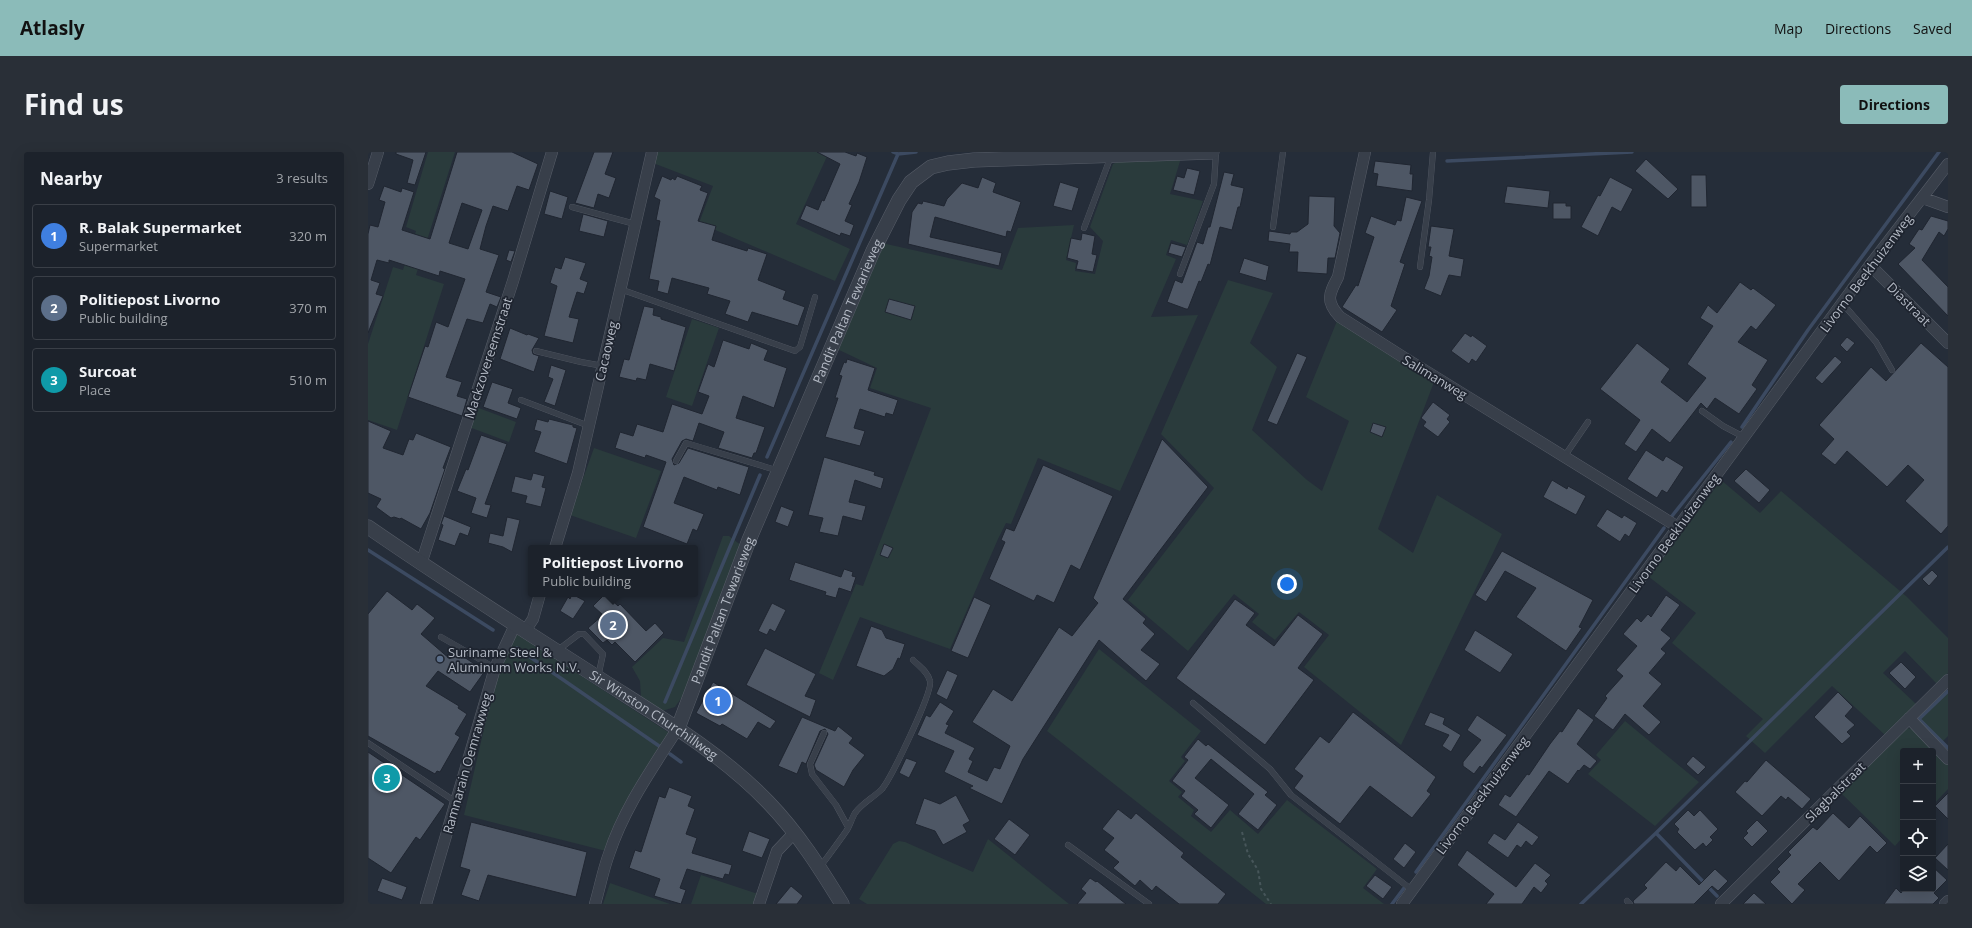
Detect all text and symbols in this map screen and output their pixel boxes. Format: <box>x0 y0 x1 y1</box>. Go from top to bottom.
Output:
text: Atlasly <box>20 15 85 41</box>
text: Map <box>1774 19 1803 38</box>
text: Directions <box>1825 19 1891 38</box>
text: Saved <box>1913 19 1952 38</box>
text: Find us <box>24 85 124 123</box>
button: Directions <box>1840 85 1948 124</box>
text: Nearby <box>40 167 102 190</box>
text: 3 results <box>276 169 328 187</box>
street label: Livorno Beekhuizenweg <box>1816 210 1916 336</box>
text: R. Balak Supermarket <box>79 217 242 237</box>
text: 1 <box>50 227 58 245</box>
text: 320 m <box>289 227 327 245</box>
street label: Pandit Paltan Tewarieweg <box>808 236 887 386</box>
text: Supermarket <box>79 237 158 255</box>
street label: Diastraat <box>1883 278 1935 330</box>
text: Politiepost Livorno <box>79 289 220 309</box>
street label: Mackzovereemstraat <box>460 295 516 421</box>
text: 2 <box>50 299 58 317</box>
text: 370 m <box>289 299 327 317</box>
text: Public building <box>79 309 168 327</box>
street label: Cacaoweg <box>590 319 622 383</box>
street label: Salimanweg <box>1399 351 1471 403</box>
text: Surcoat <box>79 361 137 381</box>
text: 3 <box>50 371 58 389</box>
text: 510 m <box>289 371 327 389</box>
text: Place <box>79 381 111 399</box>
street label: Livorno Beekhuizenweg <box>1624 470 1724 596</box>
street label: Pandit Paltan Tewarieweg <box>687 534 759 686</box>
popup <box>528 545 698 597</box>
text: Politiepost Livorno <box>542 552 684 572</box>
text: Public building <box>542 572 631 590</box>
your location <box>1277 574 1297 594</box>
pin: 2 <box>600 610 626 640</box>
place label: Suriname Steel & Aluminum Works N.V. <box>448 643 580 676</box>
marker: Suriname Steel & Aluminum Works N.V. <box>435 654 445 664</box>
street label: Sir Winston Churchillweg <box>586 666 722 764</box>
pin: 1 <box>705 686 731 716</box>
street label: Ramnarain Oemrawweg <box>438 690 496 836</box>
street label: Livorno Beekhuizenweg <box>1432 732 1532 858</box>
map controls <box>1900 748 1936 892</box>
button: + <box>1900 748 1936 784</box>
street label: Slagbalstraat <box>1801 758 1869 826</box>
pin: 3 <box>374 763 400 793</box>
button: − <box>1900 784 1936 820</box>
button: locate <box>1900 820 1936 856</box>
button: layers <box>1900 856 1936 892</box>

